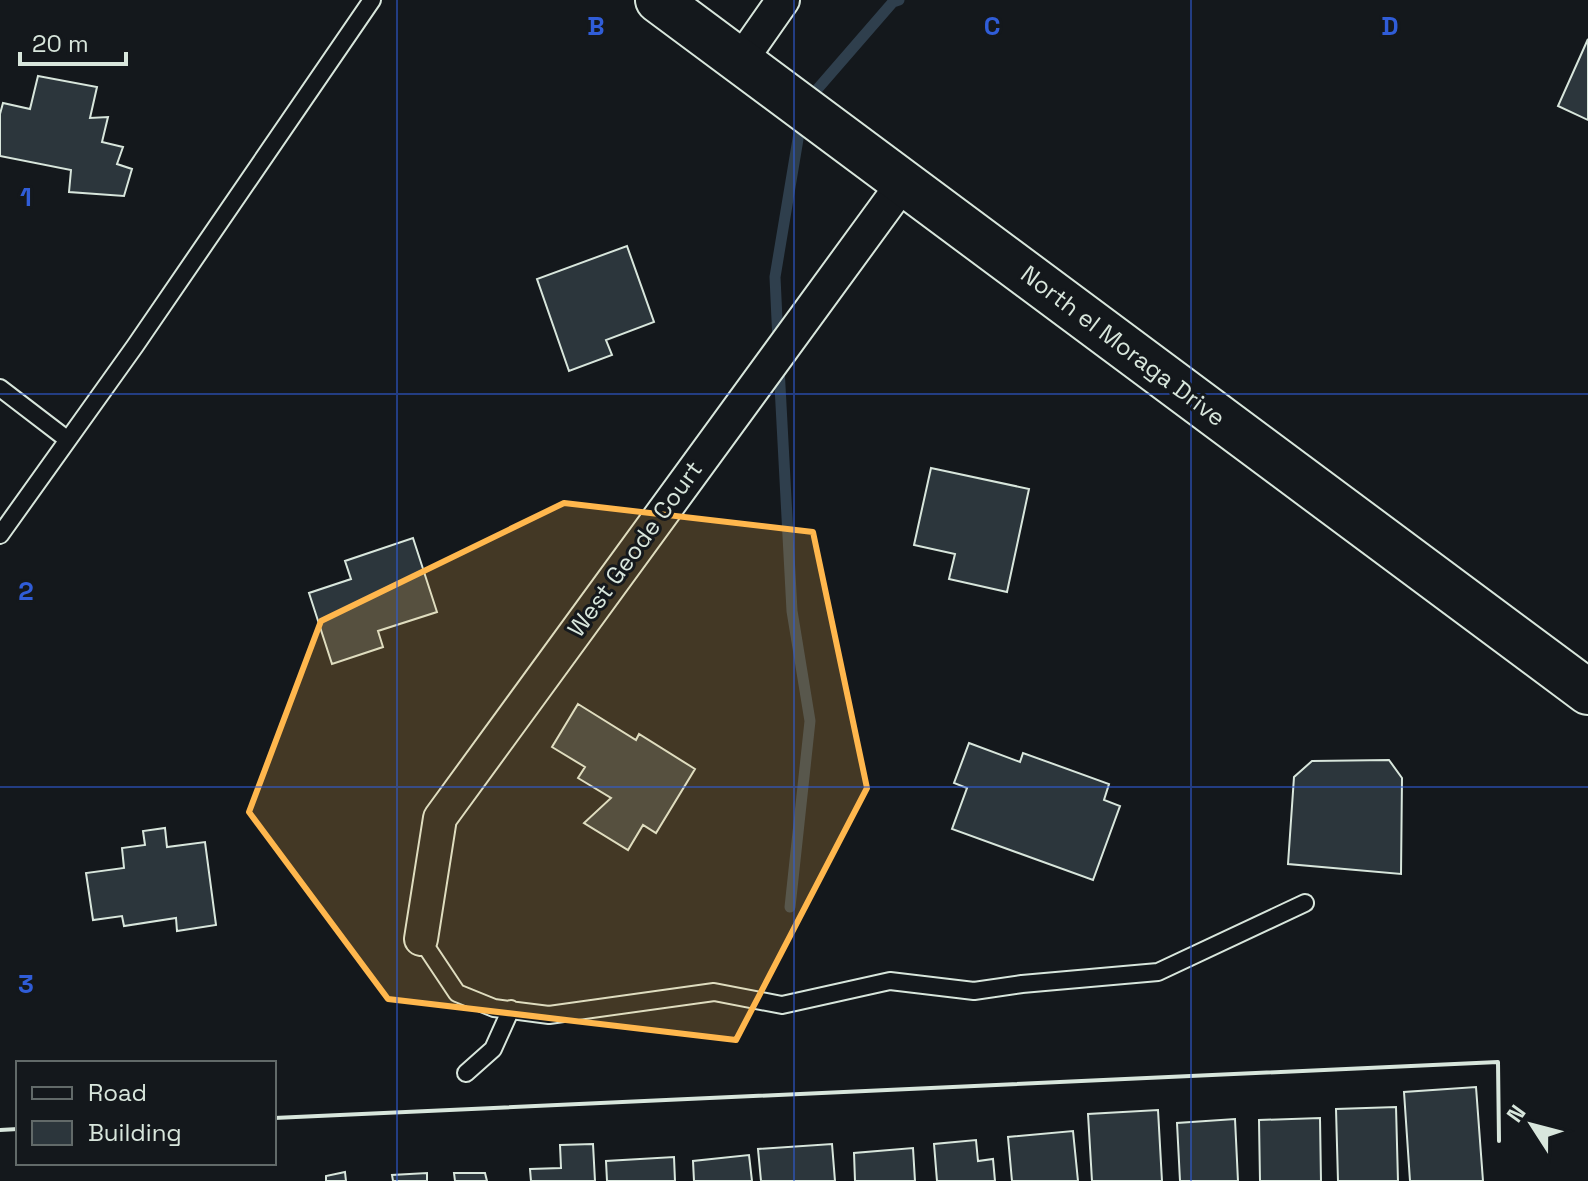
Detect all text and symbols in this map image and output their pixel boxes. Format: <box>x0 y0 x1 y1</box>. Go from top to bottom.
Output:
text: B <box>587 9 605 43</box>
text: C <box>984 9 1000 43</box>
text: D <box>1381 9 1399 43</box>
scale bar <box>20 16 126 66</box>
text: 20 m <box>32 28 89 59</box>
text: 1 <box>20 180 32 214</box>
street label: North el Moraga Drive <box>1015 258 1232 433</box>
street label: West Geode Court <box>560 455 709 643</box>
text: 2 <box>18 574 34 608</box>
text: 3 <box>18 967 34 1001</box>
legend <box>16 1061 276 1165</box>
text: Road <box>88 1077 147 1108</box>
north arrow <box>1492 1085 1572 1165</box>
text: N <box>1500 1099 1531 1127</box>
text: Building <box>88 1117 182 1148</box>

